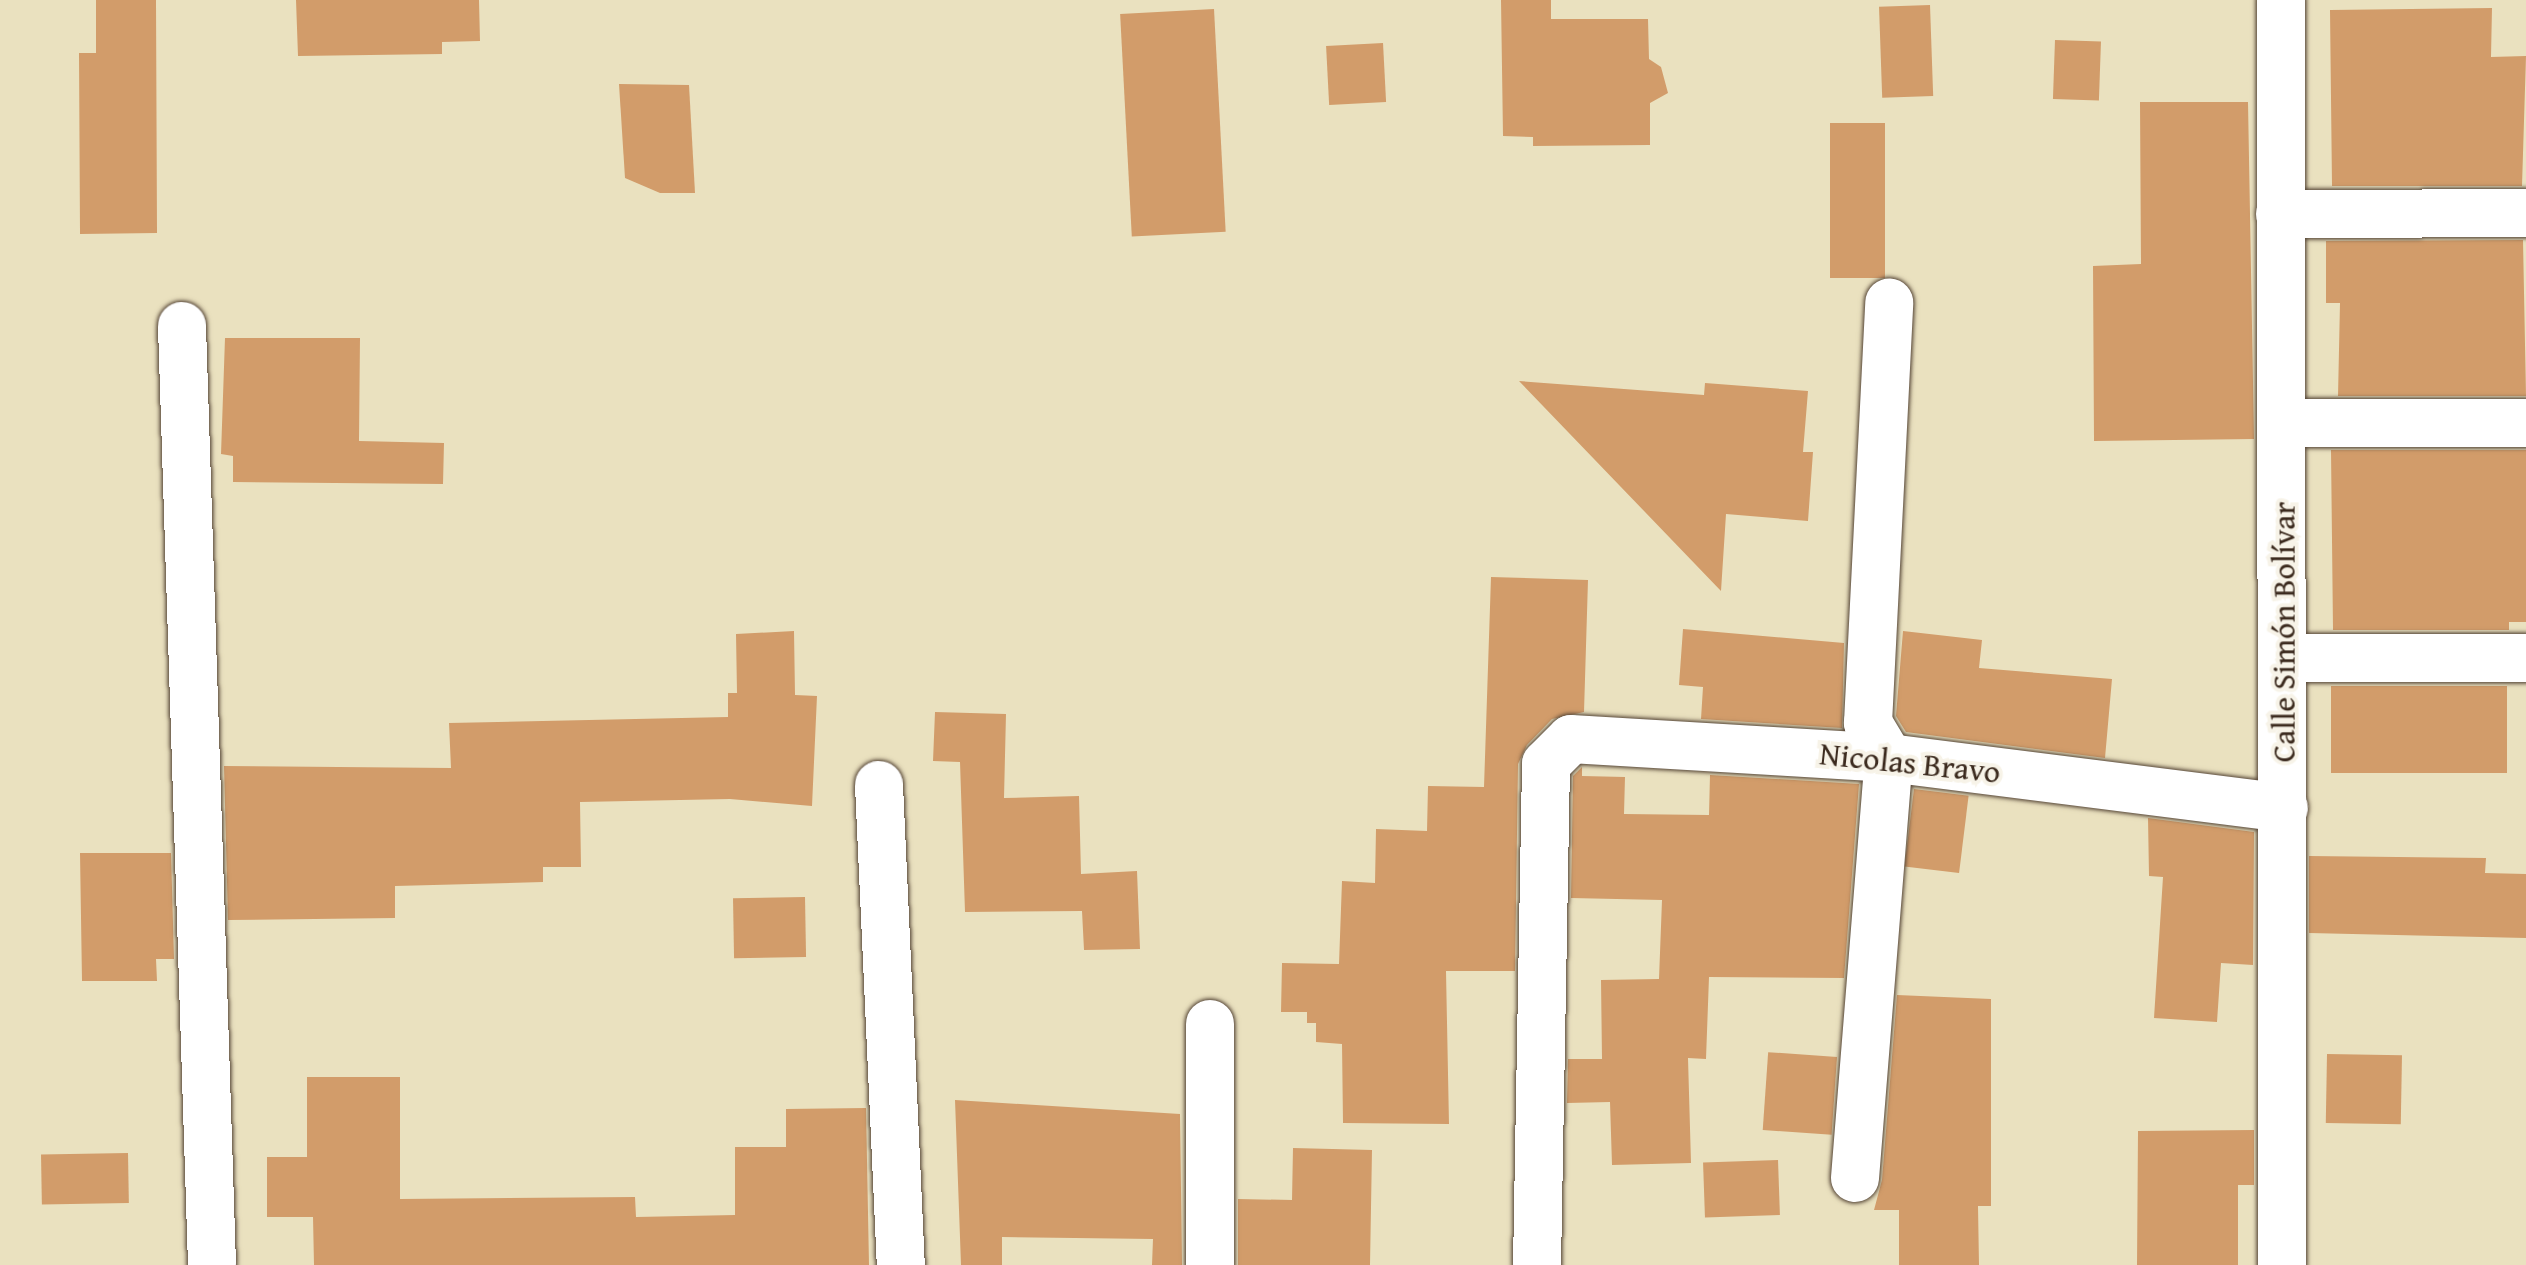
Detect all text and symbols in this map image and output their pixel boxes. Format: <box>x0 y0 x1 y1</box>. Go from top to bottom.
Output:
street label: Calle Simón Bolívar <box>2265 502 2303 762</box>
street label: Nicolas Bravo <box>1818 734 2002 792</box>

